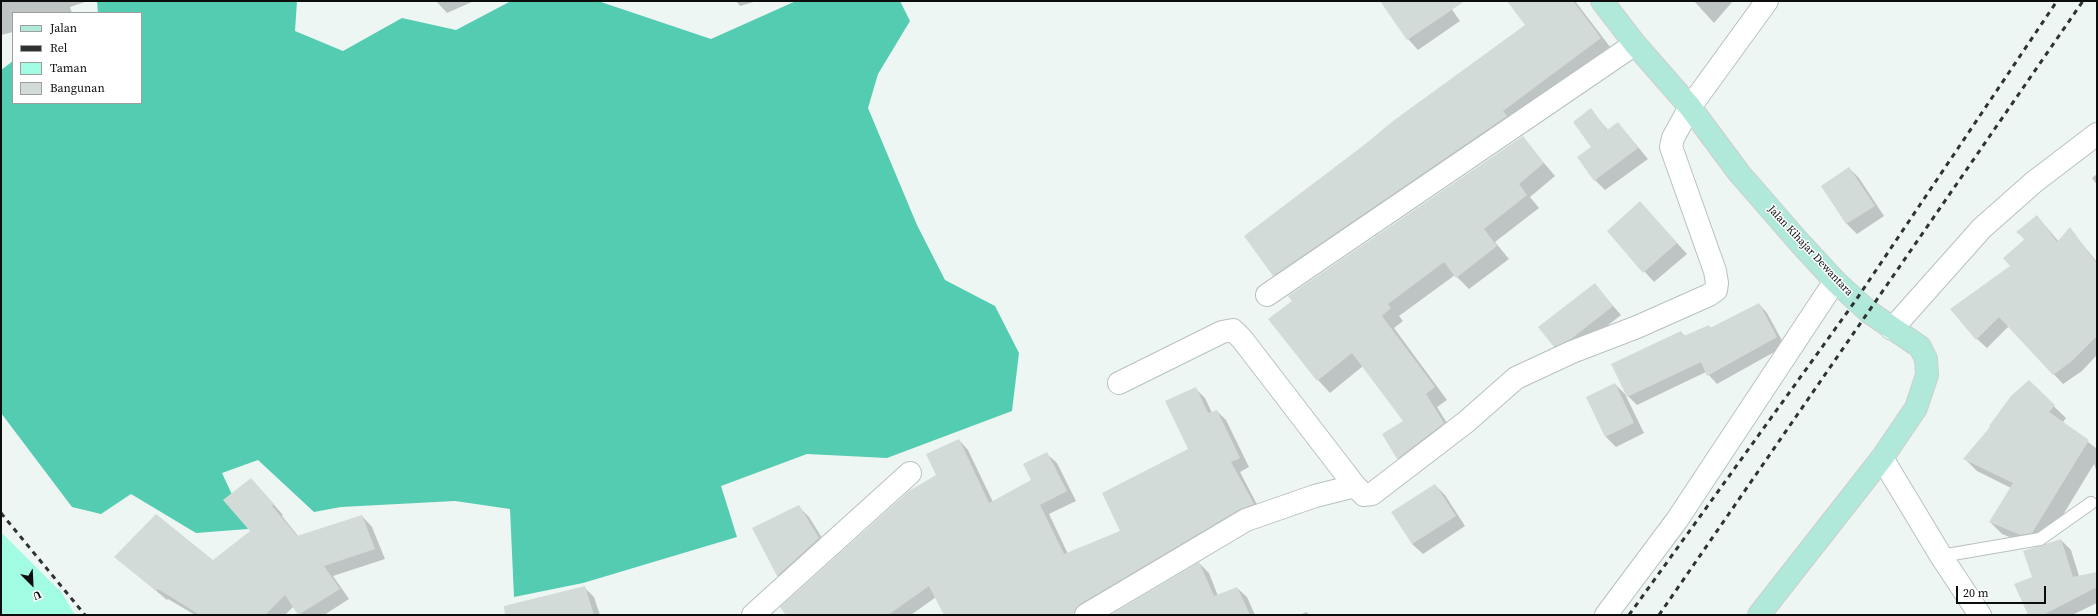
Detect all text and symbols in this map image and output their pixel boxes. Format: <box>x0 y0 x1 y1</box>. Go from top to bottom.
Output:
legend <box>12 12 142 104</box>
text: Jalan <box>50 20 77 36</box>
text: Rel <box>50 40 67 56</box>
text: Taman <box>50 60 87 76</box>
text: Bangunan <box>50 80 105 96</box>
street label: Jalan Kihajar Dewantara <box>1765 203 1855 299</box>
north arrow <box>12 564 52 604</box>
scale bar <box>1958 578 2048 604</box>
text: 20 m <box>1963 585 1989 601</box>
text: U <box>30 587 44 604</box>

